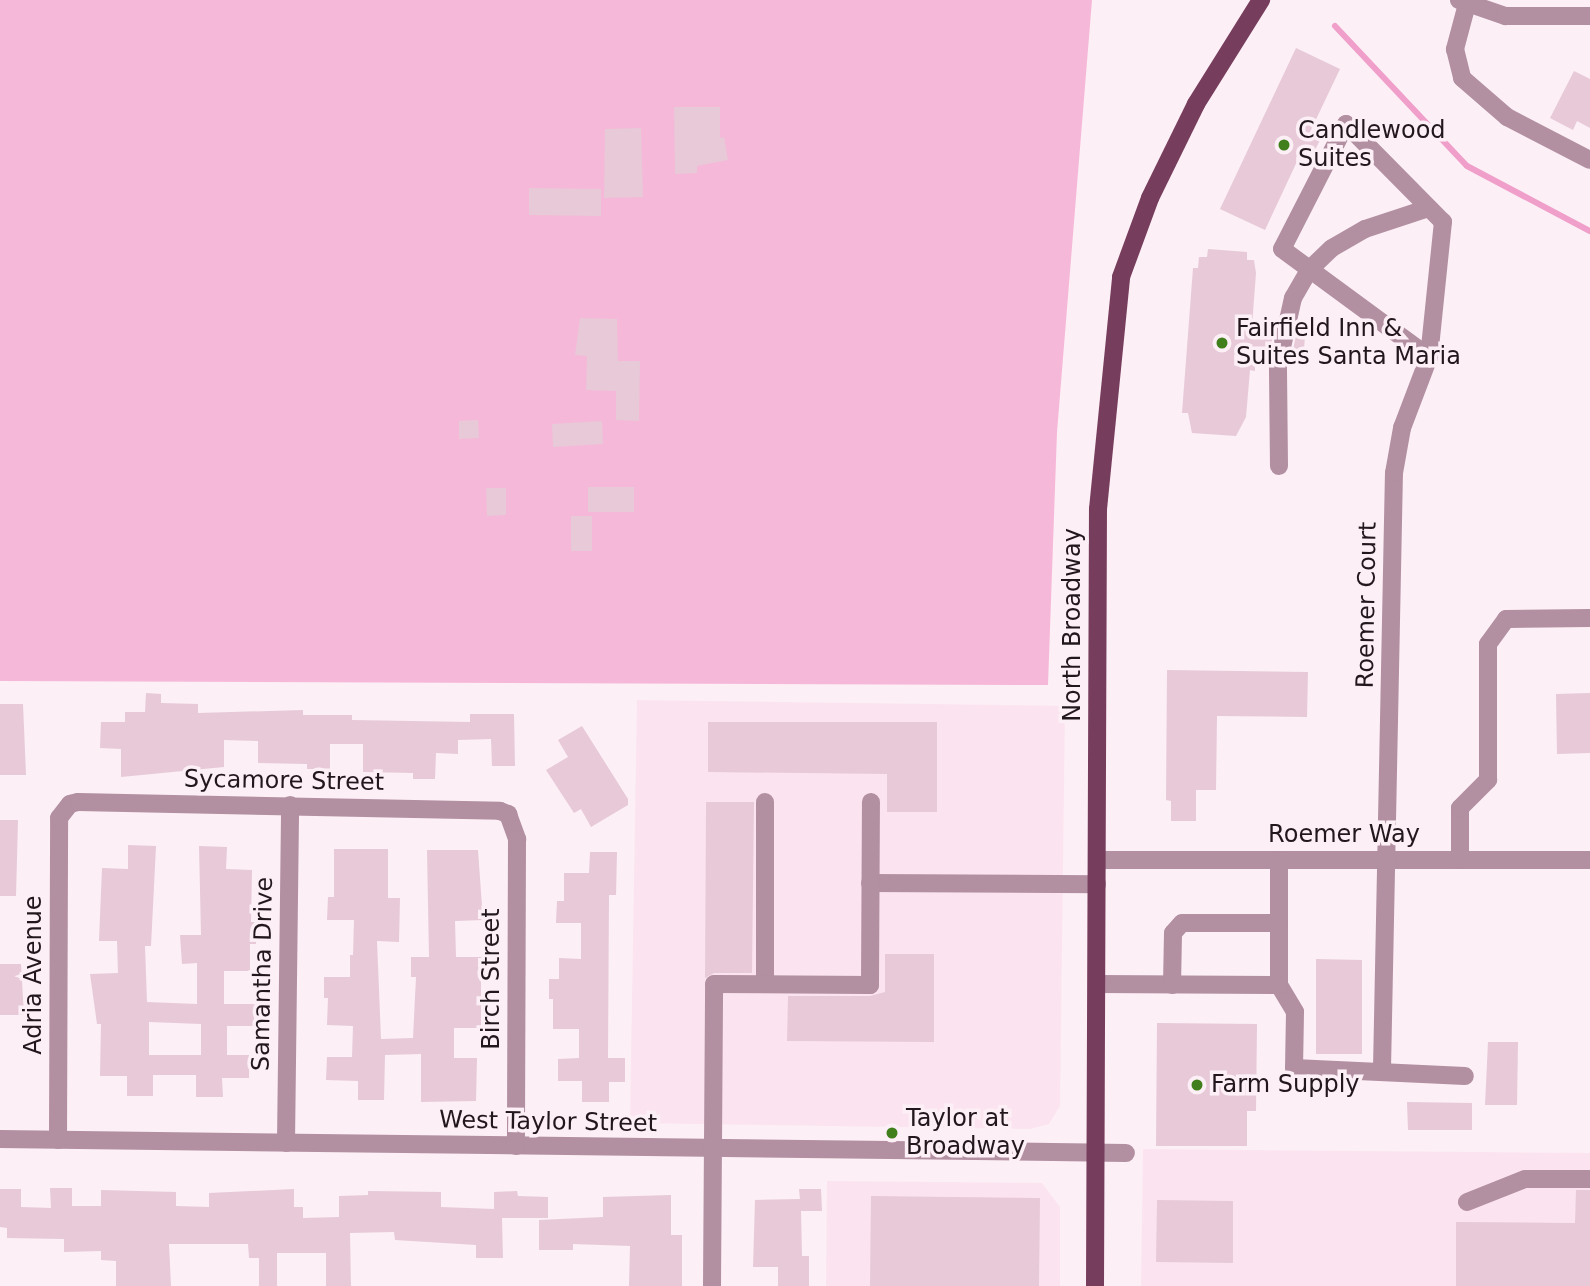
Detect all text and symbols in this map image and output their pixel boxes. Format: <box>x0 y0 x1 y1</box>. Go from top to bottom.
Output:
place label: Candlewood Suites <box>1298 117 1446 173</box>
marker: Candlewood Suites <box>1276 137 1292 153</box>
place label: Fairfield Inn & Suites Santa Maria <box>1236 315 1461 371</box>
marker: Fairfield Inn & Suites Santa Maria <box>1214 335 1230 351</box>
street label: Roemer Court <box>1351 521 1383 689</box>
street label: North Broadway <box>1059 528 1087 722</box>
street label: Sycamore Street <box>184 765 384 797</box>
street label: Roemer Way <box>1268 821 1420 849</box>
street label: Samantha Drive <box>247 877 279 1071</box>
street label: Adria Avenue <box>20 895 48 1055</box>
street label: Birch Street <box>478 908 506 1050</box>
place label: Farm Supply <box>1211 1071 1360 1099</box>
marker: Farm Supply <box>1189 1077 1205 1093</box>
place label: Taylor at Broadway <box>906 1105 1025 1161</box>
street label: West Taylor Street <box>439 1106 657 1138</box>
marker: Taylor at Broadway <box>884 1125 900 1141</box>

